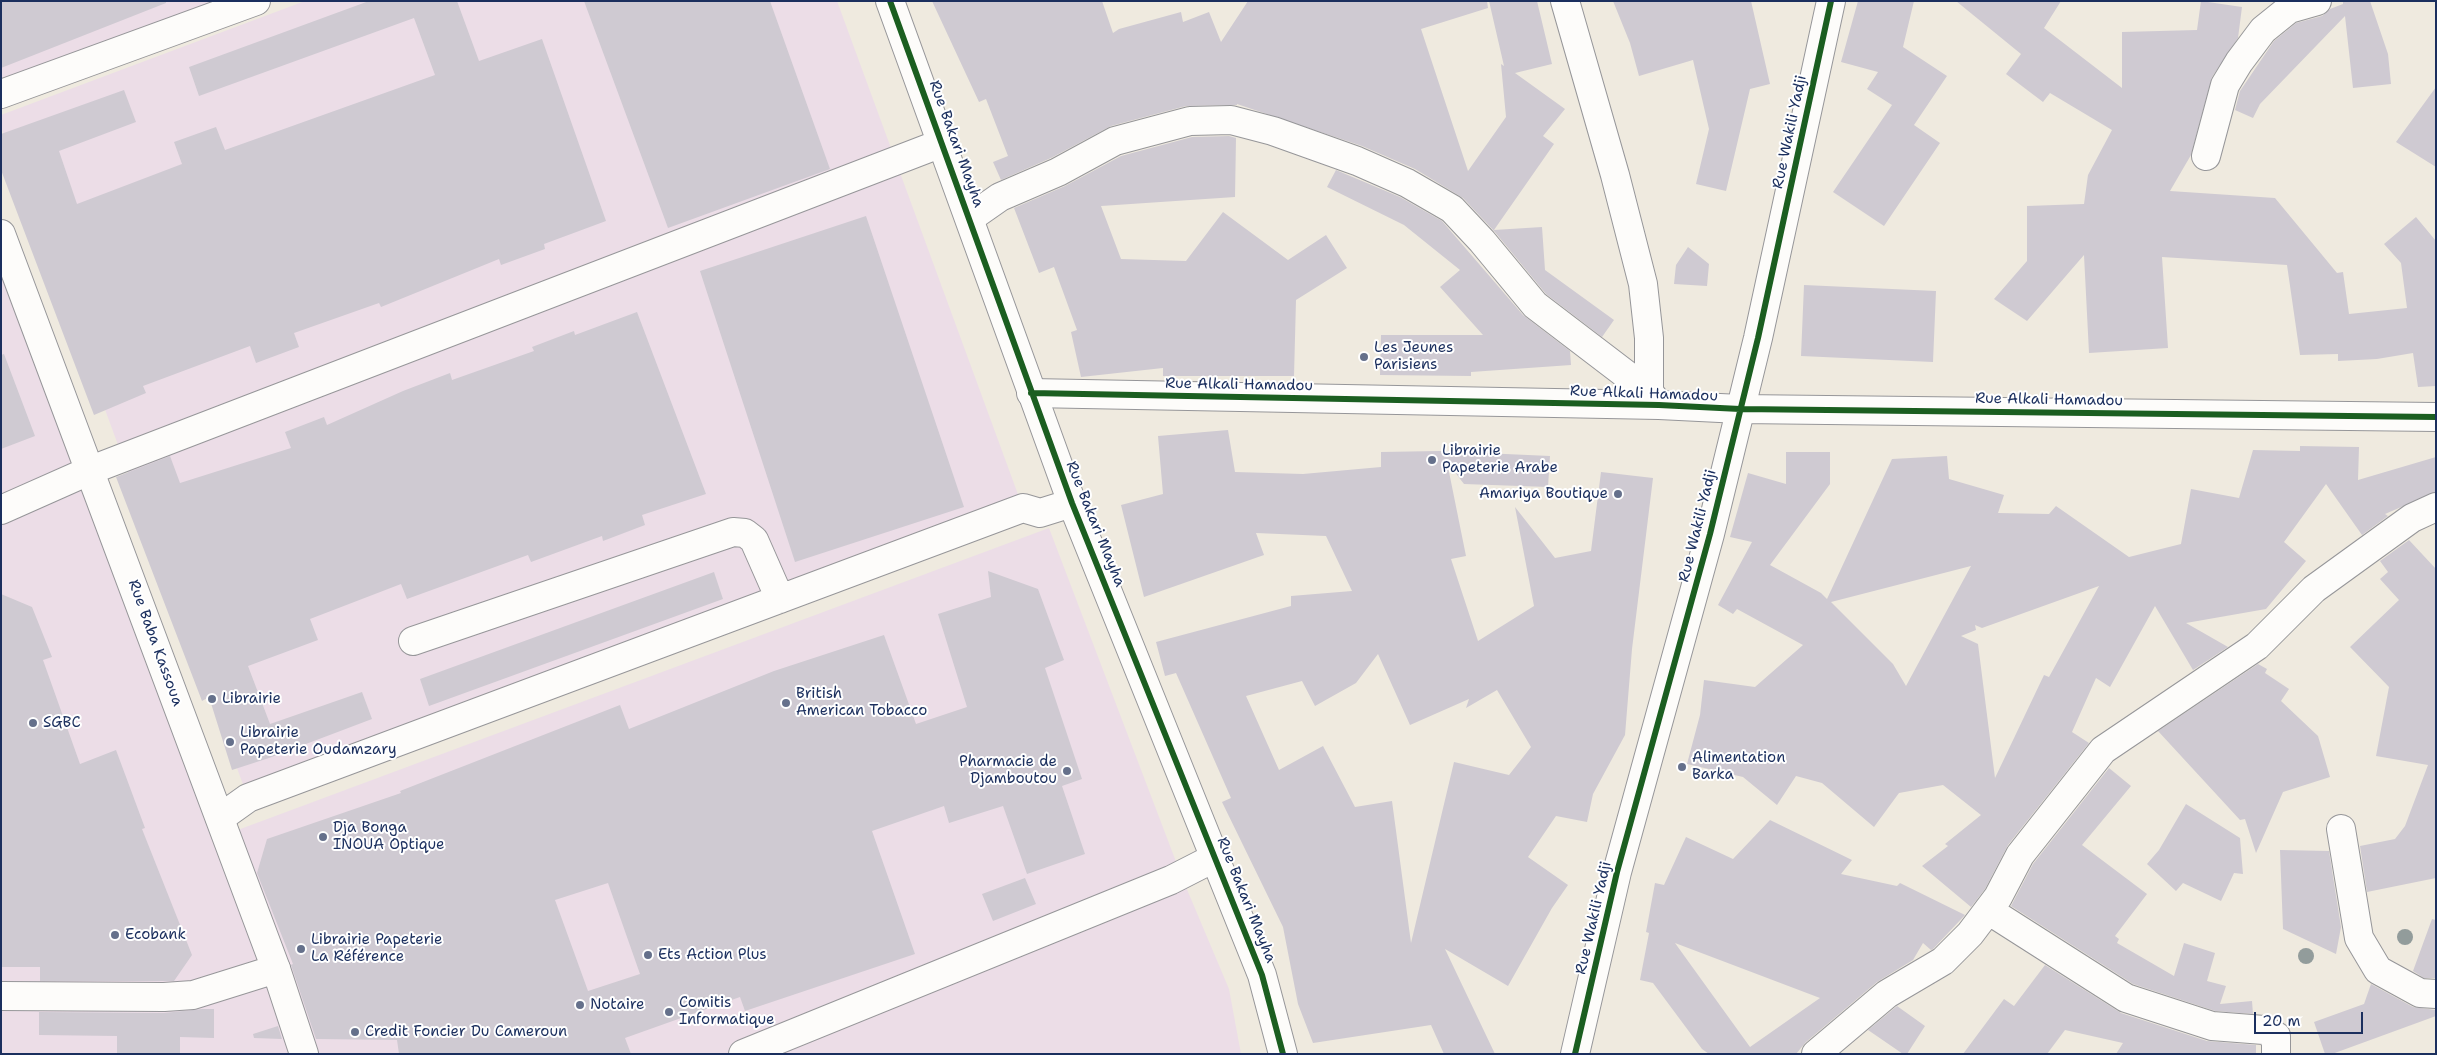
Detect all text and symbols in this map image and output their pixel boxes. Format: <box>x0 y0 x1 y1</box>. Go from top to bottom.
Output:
street label: Rue Wakili Yadji <box>1769 74 1811 190</box>
street label: Rue Bakari Mayha <box>925 78 987 210</box>
place label: Les Jeunes Parisiens <box>1374 339 1453 374</box>
marker: Les Jeunes Parisiens <box>1358 351 1370 363</box>
street label: Rue Alkali Hamadou <box>1165 375 1313 395</box>
street label: Rue Alkali Hamadou <box>1570 382 1718 406</box>
street label: Rue Alkali Hamadou <box>1975 390 2123 410</box>
place label: Librairie Papeterie Arabe <box>1442 442 1558 477</box>
marker: Librairie Papeterie Arabe <box>1426 454 1438 466</box>
street label: Rue Bakari Mayha <box>1062 459 1128 589</box>
street label: Rue Wakili Yadji <box>1675 468 1721 584</box>
place label: Amariya Boutique <box>1479 485 1608 503</box>
marker: Amariya Boutique <box>1612 488 1624 500</box>
street label: Rue Baba Kassoua <box>124 577 186 709</box>
place label: British American Tobacco <box>796 685 927 720</box>
place label: Librairie <box>222 690 281 708</box>
marker: Librairie <box>206 693 218 705</box>
marker: British American Tobacco <box>780 697 792 709</box>
place label: SGBC <box>43 714 81 732</box>
marker: SGBC <box>27 717 39 729</box>
place label: Librairie Papeterie Oudamzary <box>240 724 397 759</box>
marker: Librairie Papeterie Oudamzary <box>224 736 236 748</box>
place label: Alimentation Barka <box>1692 749 1785 784</box>
place label: Pharmacie de Djamboutou <box>959 753 1057 788</box>
marker: Alimentation Barka <box>1676 761 1688 773</box>
marker: Pharmacie de Djamboutou <box>1061 765 1073 777</box>
place label: Dja Bonga INOUA Optique <box>333 819 445 854</box>
marker: Dja Bonga INOUA Optique <box>317 831 329 843</box>
street label: Rue Bakari Mayha <box>1213 835 1279 965</box>
street label: Rue Wakili Yadji <box>1572 860 1616 976</box>
place label: Ecobank <box>125 926 186 944</box>
marker: Ecobank <box>109 929 121 941</box>
place label: Librairie Papeterie La Référence <box>311 931 443 966</box>
marker: Librairie Papeterie La Référence <box>295 943 307 955</box>
place label: Ets Action Plus <box>658 946 767 964</box>
marker: Ets Action Plus <box>642 949 654 961</box>
place label: Comitis Informatique <box>679 994 775 1029</box>
place label: Notaire <box>590 996 644 1014</box>
marker: Notaire <box>574 999 586 1011</box>
scale bar <box>2257 1002 2366 1034</box>
marker: Comitis Informatique <box>663 1006 675 1018</box>
text: 20 m <box>2262 1011 2301 1031</box>
place label: Credit Foncier Du Cameroun <box>365 1023 567 1041</box>
marker: Credit Foncier Du Cameroun <box>349 1026 361 1038</box>

